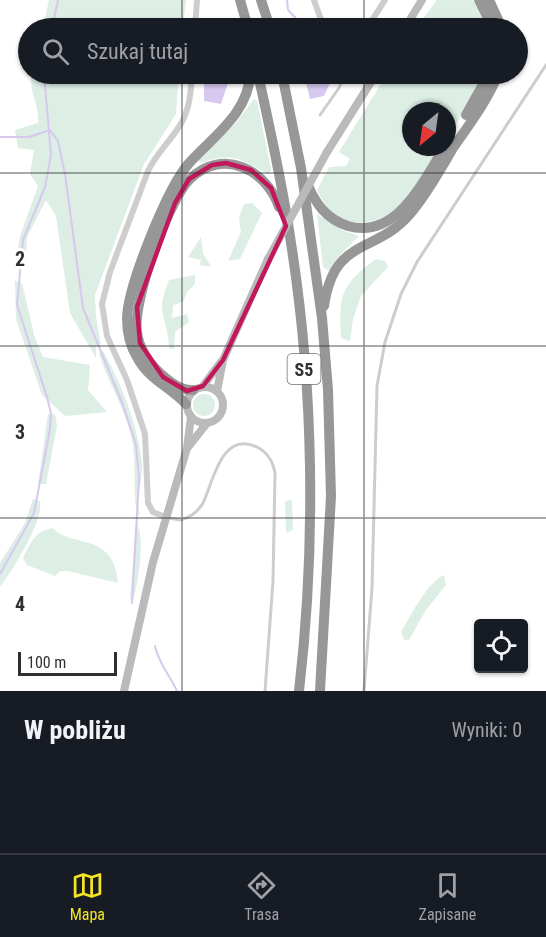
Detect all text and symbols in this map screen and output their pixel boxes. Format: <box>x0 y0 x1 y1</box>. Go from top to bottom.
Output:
search box <box>18 18 528 84</box>
icon: search <box>39 35 72 68</box>
text: Szukaj tutaj <box>87 39 188 64</box>
north arrow <box>402 102 456 156</box>
text: 2 <box>15 247 25 271</box>
road number: S5 <box>288 354 320 384</box>
text: 3 <box>15 420 25 444</box>
text: 4 <box>15 592 25 616</box>
map controls <box>474 619 528 673</box>
button: locate <box>474 619 528 673</box>
scale bar <box>18 649 117 676</box>
text: 100 m <box>27 653 66 672</box>
text: W pobliżu <box>24 715 126 745</box>
text: Wyniki: 0 <box>451 718 522 742</box>
tab: Mapa <box>70 869 105 924</box>
tab: Trasa <box>244 869 279 924</box>
tab: Zapisane <box>419 869 476 924</box>

